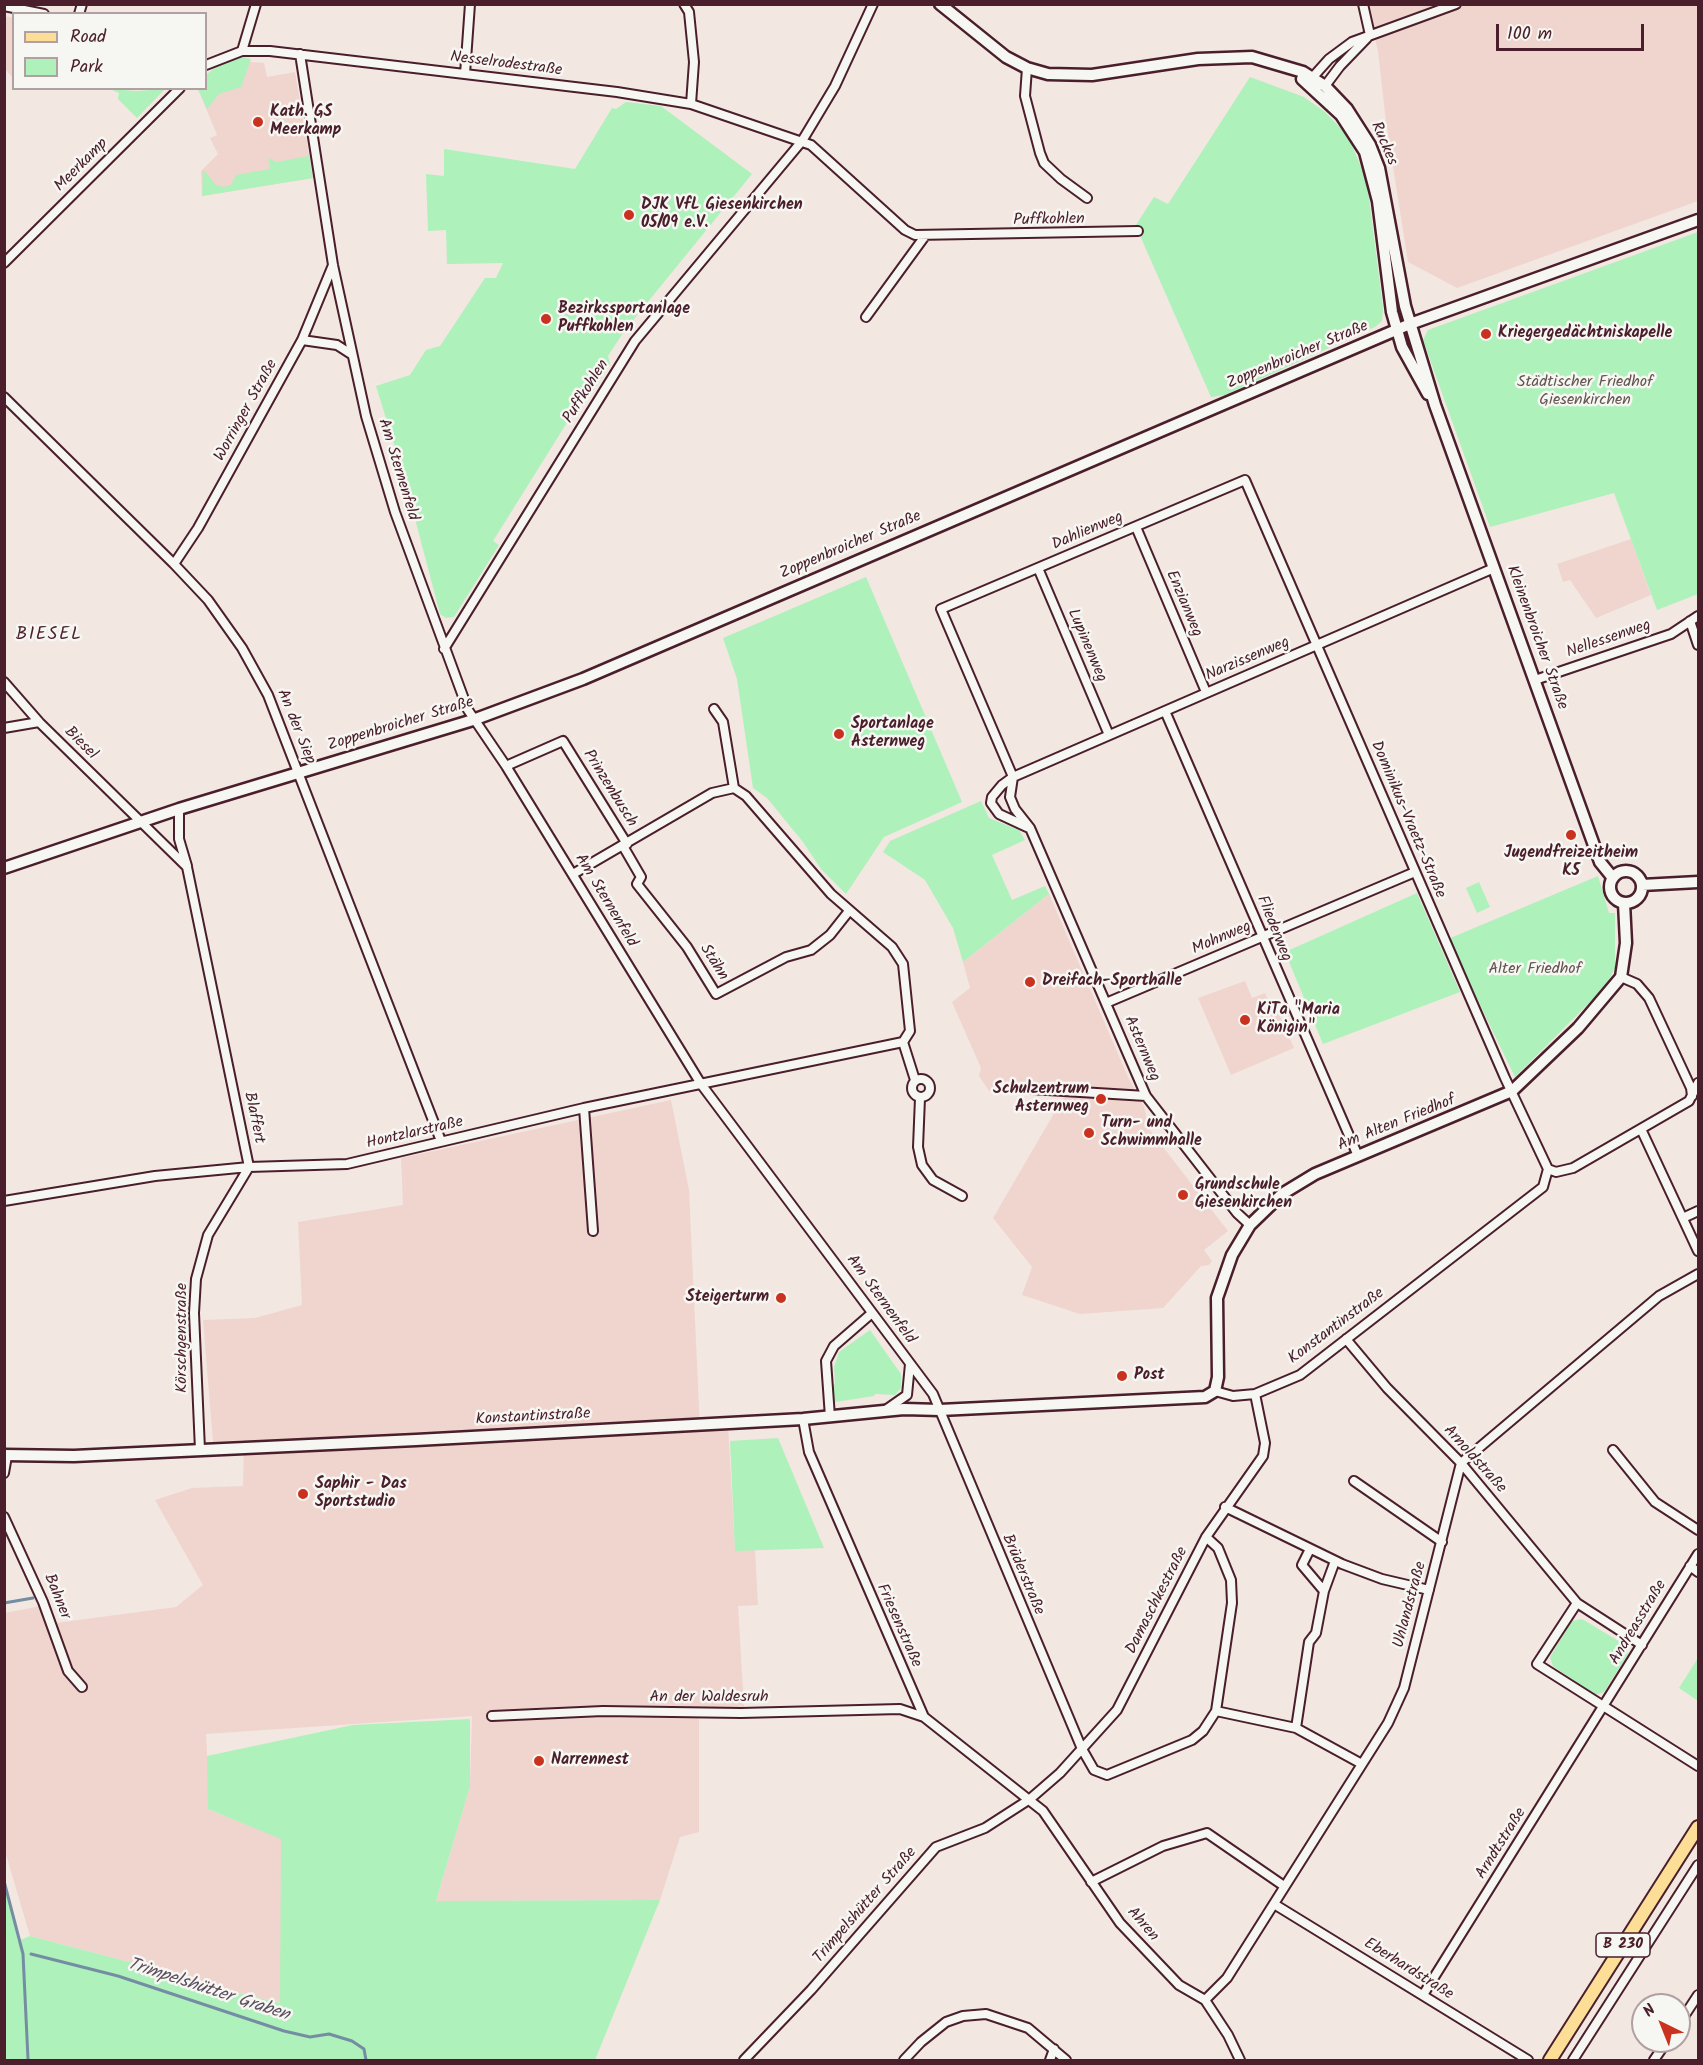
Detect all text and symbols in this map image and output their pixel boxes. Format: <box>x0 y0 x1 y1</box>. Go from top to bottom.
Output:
legend <box>12 12 207 90</box>
scale bar <box>1499 12 1648 50</box>
text: 100 m <box>1507 20 1552 49</box>
text: Road <box>70 23 106 52</box>
street label: Nesselrodestraße <box>449 49 563 81</box>
text: Park <box>70 53 103 82</box>
place label: Kath. GS Meerkamp <box>270 103 341 141</box>
marker: Kath. GS Meerkamp <box>251 115 265 129</box>
street label: Ruckes <box>1365 119 1401 169</box>
street label: Meerkamp <box>51 135 113 197</box>
place label: DJK VfL Giesenkirchen 05/09 e.V. <box>641 196 803 234</box>
marker: DJK VfL Giesenkirchen 05/09 e.V. <box>622 208 636 222</box>
street label: Puffkohlen <box>1013 211 1085 231</box>
place label: Bezirkssportanlage Puffkohlen <box>558 300 690 338</box>
marker: Bezirkssportanlage Puffkohlen <box>539 312 553 326</box>
street label: Zoppenbroicher Straße <box>1224 318 1372 394</box>
place label: Kriegergedächtniskapelle <box>1498 324 1672 344</box>
marker: Kriegergedächtniskapelle <box>1479 327 1493 341</box>
street label: Worringer Straße <box>211 357 283 465</box>
street label: Puffkohlen <box>560 357 614 427</box>
park label: Städtischer Friedhof Giesenkirchen <box>1517 373 1653 411</box>
street label: Am Sternenfeld <box>372 417 422 523</box>
street label: Zoppenbroicher Straße <box>777 508 925 584</box>
street label: Dahlienweg <box>1050 508 1126 556</box>
street label: Kleinenbroicher Straße <box>1501 563 1571 713</box>
street label: Enzianweg <box>1160 568 1206 640</box>
street label: Lupinenweg <box>1062 606 1110 686</box>
street label: Nellessenweg <box>1564 617 1654 663</box>
district label: BIESEL <box>16 625 82 647</box>
street label: Narzissenweg <box>1203 634 1293 686</box>
street label: An der Siep <box>271 687 319 767</box>
street label: Zoppenbroicher Straße <box>326 694 476 756</box>
place label: Sportanlage Asternweg <box>851 715 934 753</box>
street label: Biesel <box>59 723 101 765</box>
marker: Sportanlage Asternweg <box>832 727 846 741</box>
street label: Dominikus-Vraetz-Straße <box>1365 738 1449 902</box>
street label: Prinzenbusch <box>578 747 640 831</box>
marker: Jugendfreizeitheim K5 <box>1564 828 1578 842</box>
place label: Jugendfreizeitheim K5 <box>1504 844 1638 882</box>
street label: Am Sternenfeld <box>570 851 640 951</box>
street label: Fliederweg <box>1251 893 1295 965</box>
street label: Mohnweg <box>1189 918 1255 960</box>
street label: Stähn <box>694 941 732 985</box>
park label: Alter Friedhof <box>1488 960 1582 980</box>
place label: Dreifach-Sporthalle <box>1042 972 1182 992</box>
marker: Dreifach-Sporthalle <box>1023 975 1037 989</box>
place label: KiTa "Maria Königin" <box>1257 1001 1340 1039</box>
street label: Asternweg <box>1119 1013 1163 1085</box>
marker: KiTa "Maria Königin" <box>1238 1013 1252 1027</box>
place label: Schulzentrum Asternweg <box>993 1080 1089 1118</box>
street label: Blaffert <box>238 1090 268 1146</box>
marker: Schulzentrum Asternweg <box>1094 1092 1108 1106</box>
street label: Am Alten Friedhof <box>1335 1092 1459 1156</box>
street label: Hontzlarstraße <box>365 1114 465 1154</box>
place label: Turn- und Schwimmhalle <box>1101 1114 1202 1152</box>
marker: Turn- und Schwimmhalle <box>1082 1126 1096 1140</box>
place label: Grundschule Giesenkirchen <box>1195 1176 1292 1214</box>
marker: Grundschule Giesenkirchen <box>1176 1188 1190 1202</box>
street label: Am Sternenfeld <box>841 1252 919 1348</box>
street label: Körschgenstraße <box>173 1283 193 1393</box>
street label: Konstantinstraße <box>1285 1285 1389 1369</box>
place label: Steigerturm <box>686 1288 769 1308</box>
marker: Steigerturm <box>774 1291 788 1305</box>
place label: Post <box>1134 1366 1165 1386</box>
marker: Post <box>1115 1369 1129 1383</box>
street label: Konstantinstraße <box>475 1405 591 1431</box>
street label: Arnoldstraße <box>1438 1422 1510 1498</box>
place label: Saphir - Das Sportstudio <box>315 1475 407 1513</box>
marker: Saphir - Das Sportstudio <box>296 1487 310 1501</box>
street label: Brüderstraße <box>996 1532 1048 1618</box>
street label: Damaschkestraße <box>1123 1544 1193 1658</box>
street label: Uhlandstraße <box>1390 1560 1432 1650</box>
street label: Bahner <box>38 1571 74 1623</box>
street label: Andreasstraße <box>1606 1577 1672 1669</box>
street label: Friesenstraße <box>871 1581 925 1671</box>
street label: An der Waldesruh <box>649 1688 769 1708</box>
place label: Narrennest <box>551 1751 629 1771</box>
marker: Narrennest <box>532 1754 546 1768</box>
street label: Arndtstraße <box>1473 1805 1531 1883</box>
street label: Trimpelshütter Straße <box>810 1844 922 1968</box>
street label: Ahren <box>1122 1904 1162 1946</box>
road number: B 230 <box>1596 1933 1650 1957</box>
street label: Eberhardstraße <box>1360 1935 1456 2005</box>
water label: Trimpelshütter Graben <box>124 1955 292 2027</box>
north arrow <box>1631 1993 1691 2053</box>
text: N <box>1638 1998 1662 2024</box>

